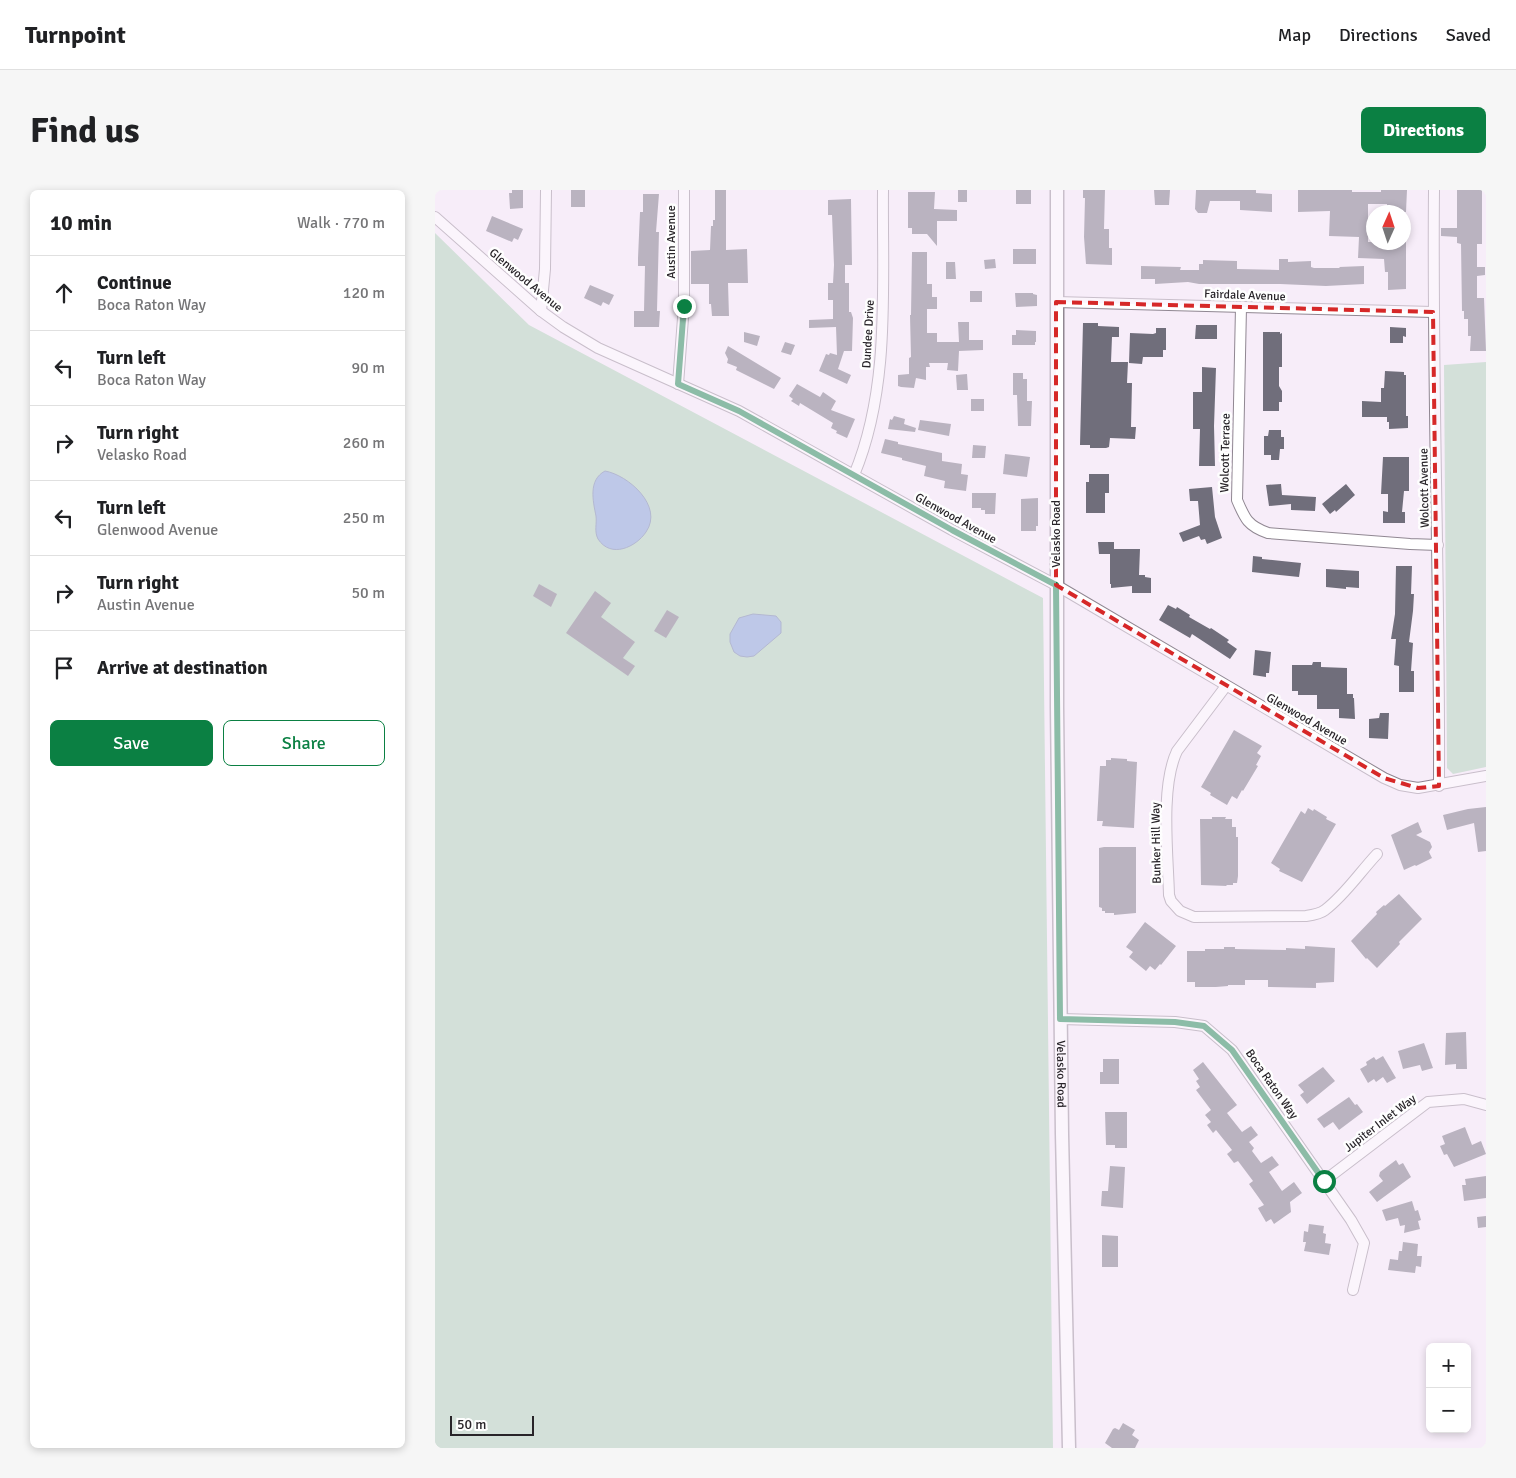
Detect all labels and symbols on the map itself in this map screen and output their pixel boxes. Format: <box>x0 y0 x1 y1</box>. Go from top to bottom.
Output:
street label: Austin Avenue <box>664 205 679 279</box>
north arrow <box>1366 205 1411 250</box>
street label: Glenwood Avenue <box>486 245 565 315</box>
street label: Fairdale Avenue <box>1204 287 1286 304</box>
route end <box>673 295 696 318</box>
street label: Dundee Drive <box>859 299 878 369</box>
street label: Wolcott Terrace <box>1217 413 1234 493</box>
street label: Wolcott Avenue <box>1416 448 1433 528</box>
street label: Glenwood Avenue <box>912 490 999 547</box>
street label: Velasko Road <box>1049 500 1064 568</box>
street label: Glenwood Avenue <box>1264 690 1350 749</box>
street label: Bunker Hill Way <box>1148 802 1165 884</box>
street label: Velasko Road <box>1053 1040 1069 1108</box>
street label: Boca Raton Way <box>1242 1046 1301 1122</box>
street label: Jupiter Inlet Way <box>1341 1091 1420 1155</box>
route start <box>1313 1170 1336 1193</box>
scale bar <box>450 1413 534 1436</box>

